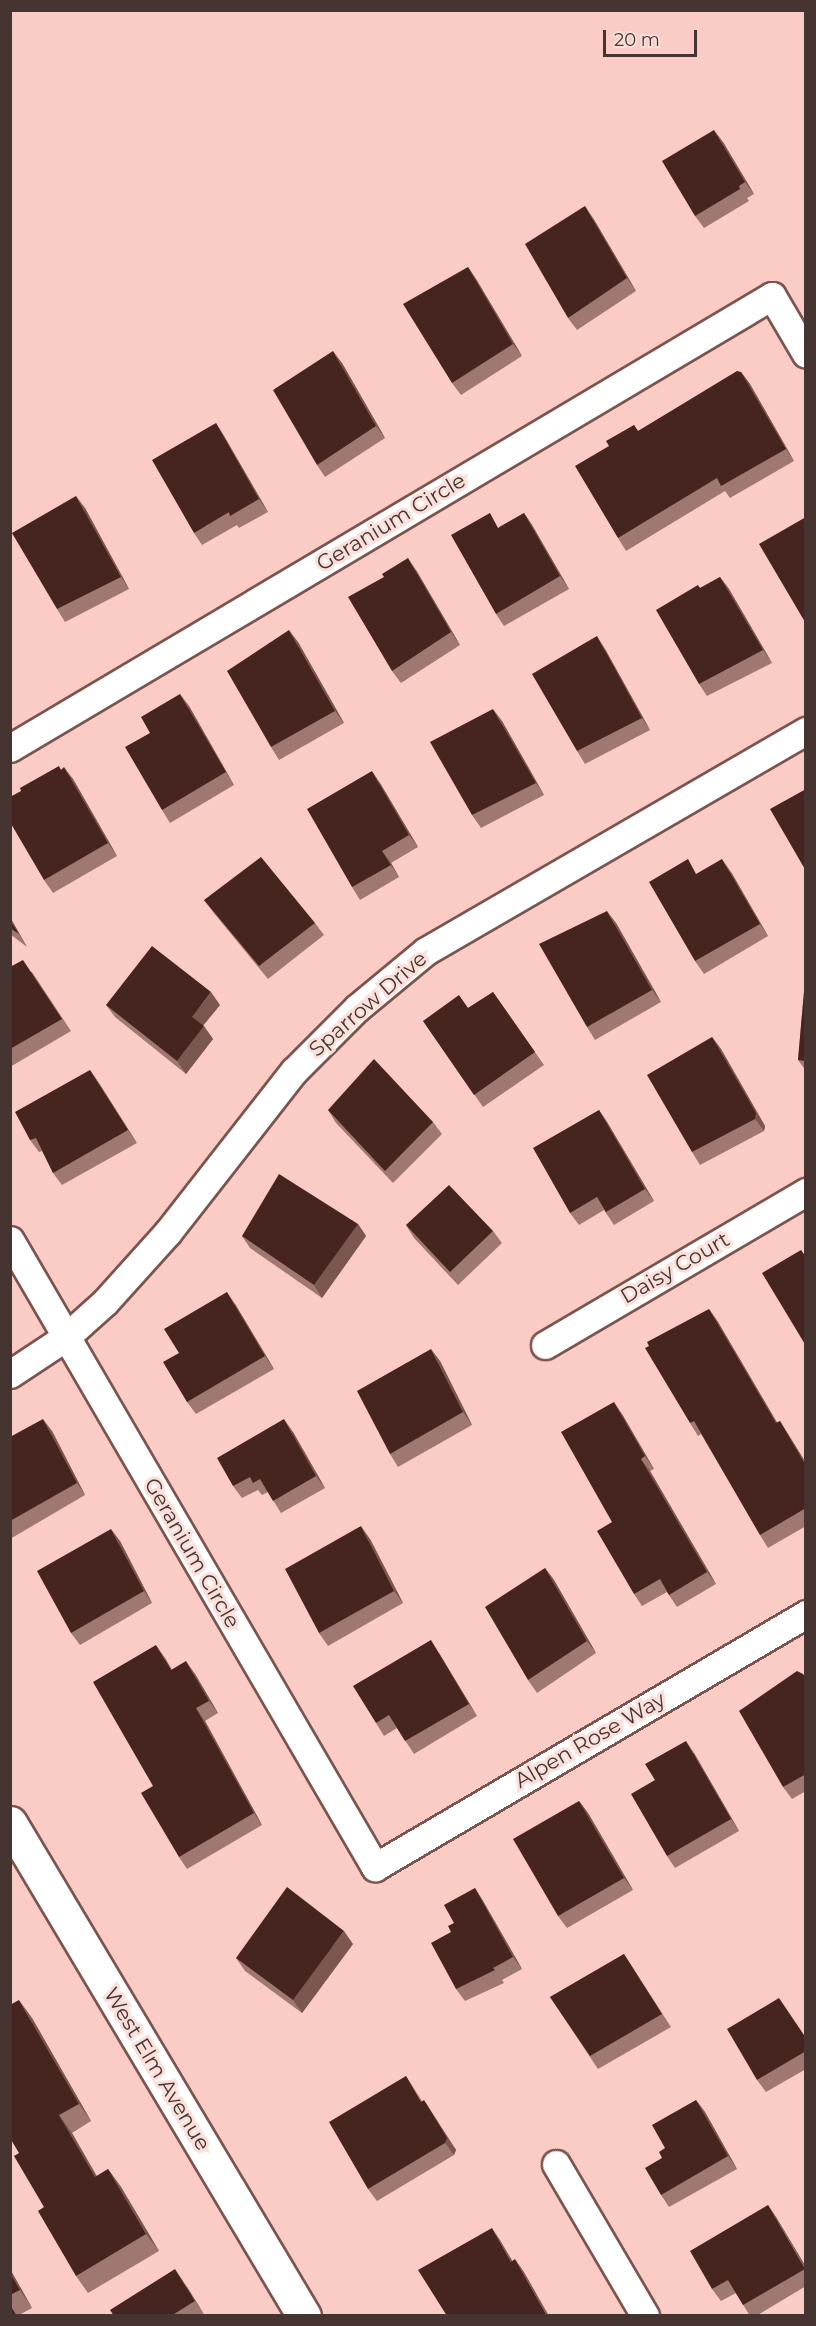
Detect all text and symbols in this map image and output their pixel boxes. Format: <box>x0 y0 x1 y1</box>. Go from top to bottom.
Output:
scale bar <box>606 18 700 56</box>
text: 20 m <box>614 29 660 51</box>
street label: Geranium Circle <box>312 468 470 576</box>
street label: Sparrow Drive <box>304 946 432 1062</box>
street label: Daisy Court <box>616 1227 734 1309</box>
street label: Geranium Circle <box>139 1473 245 1633</box>
street label: Alpen Rose Way <box>510 1687 670 1793</box>
street label: West Elm Avenue <box>98 1983 216 2155</box>

